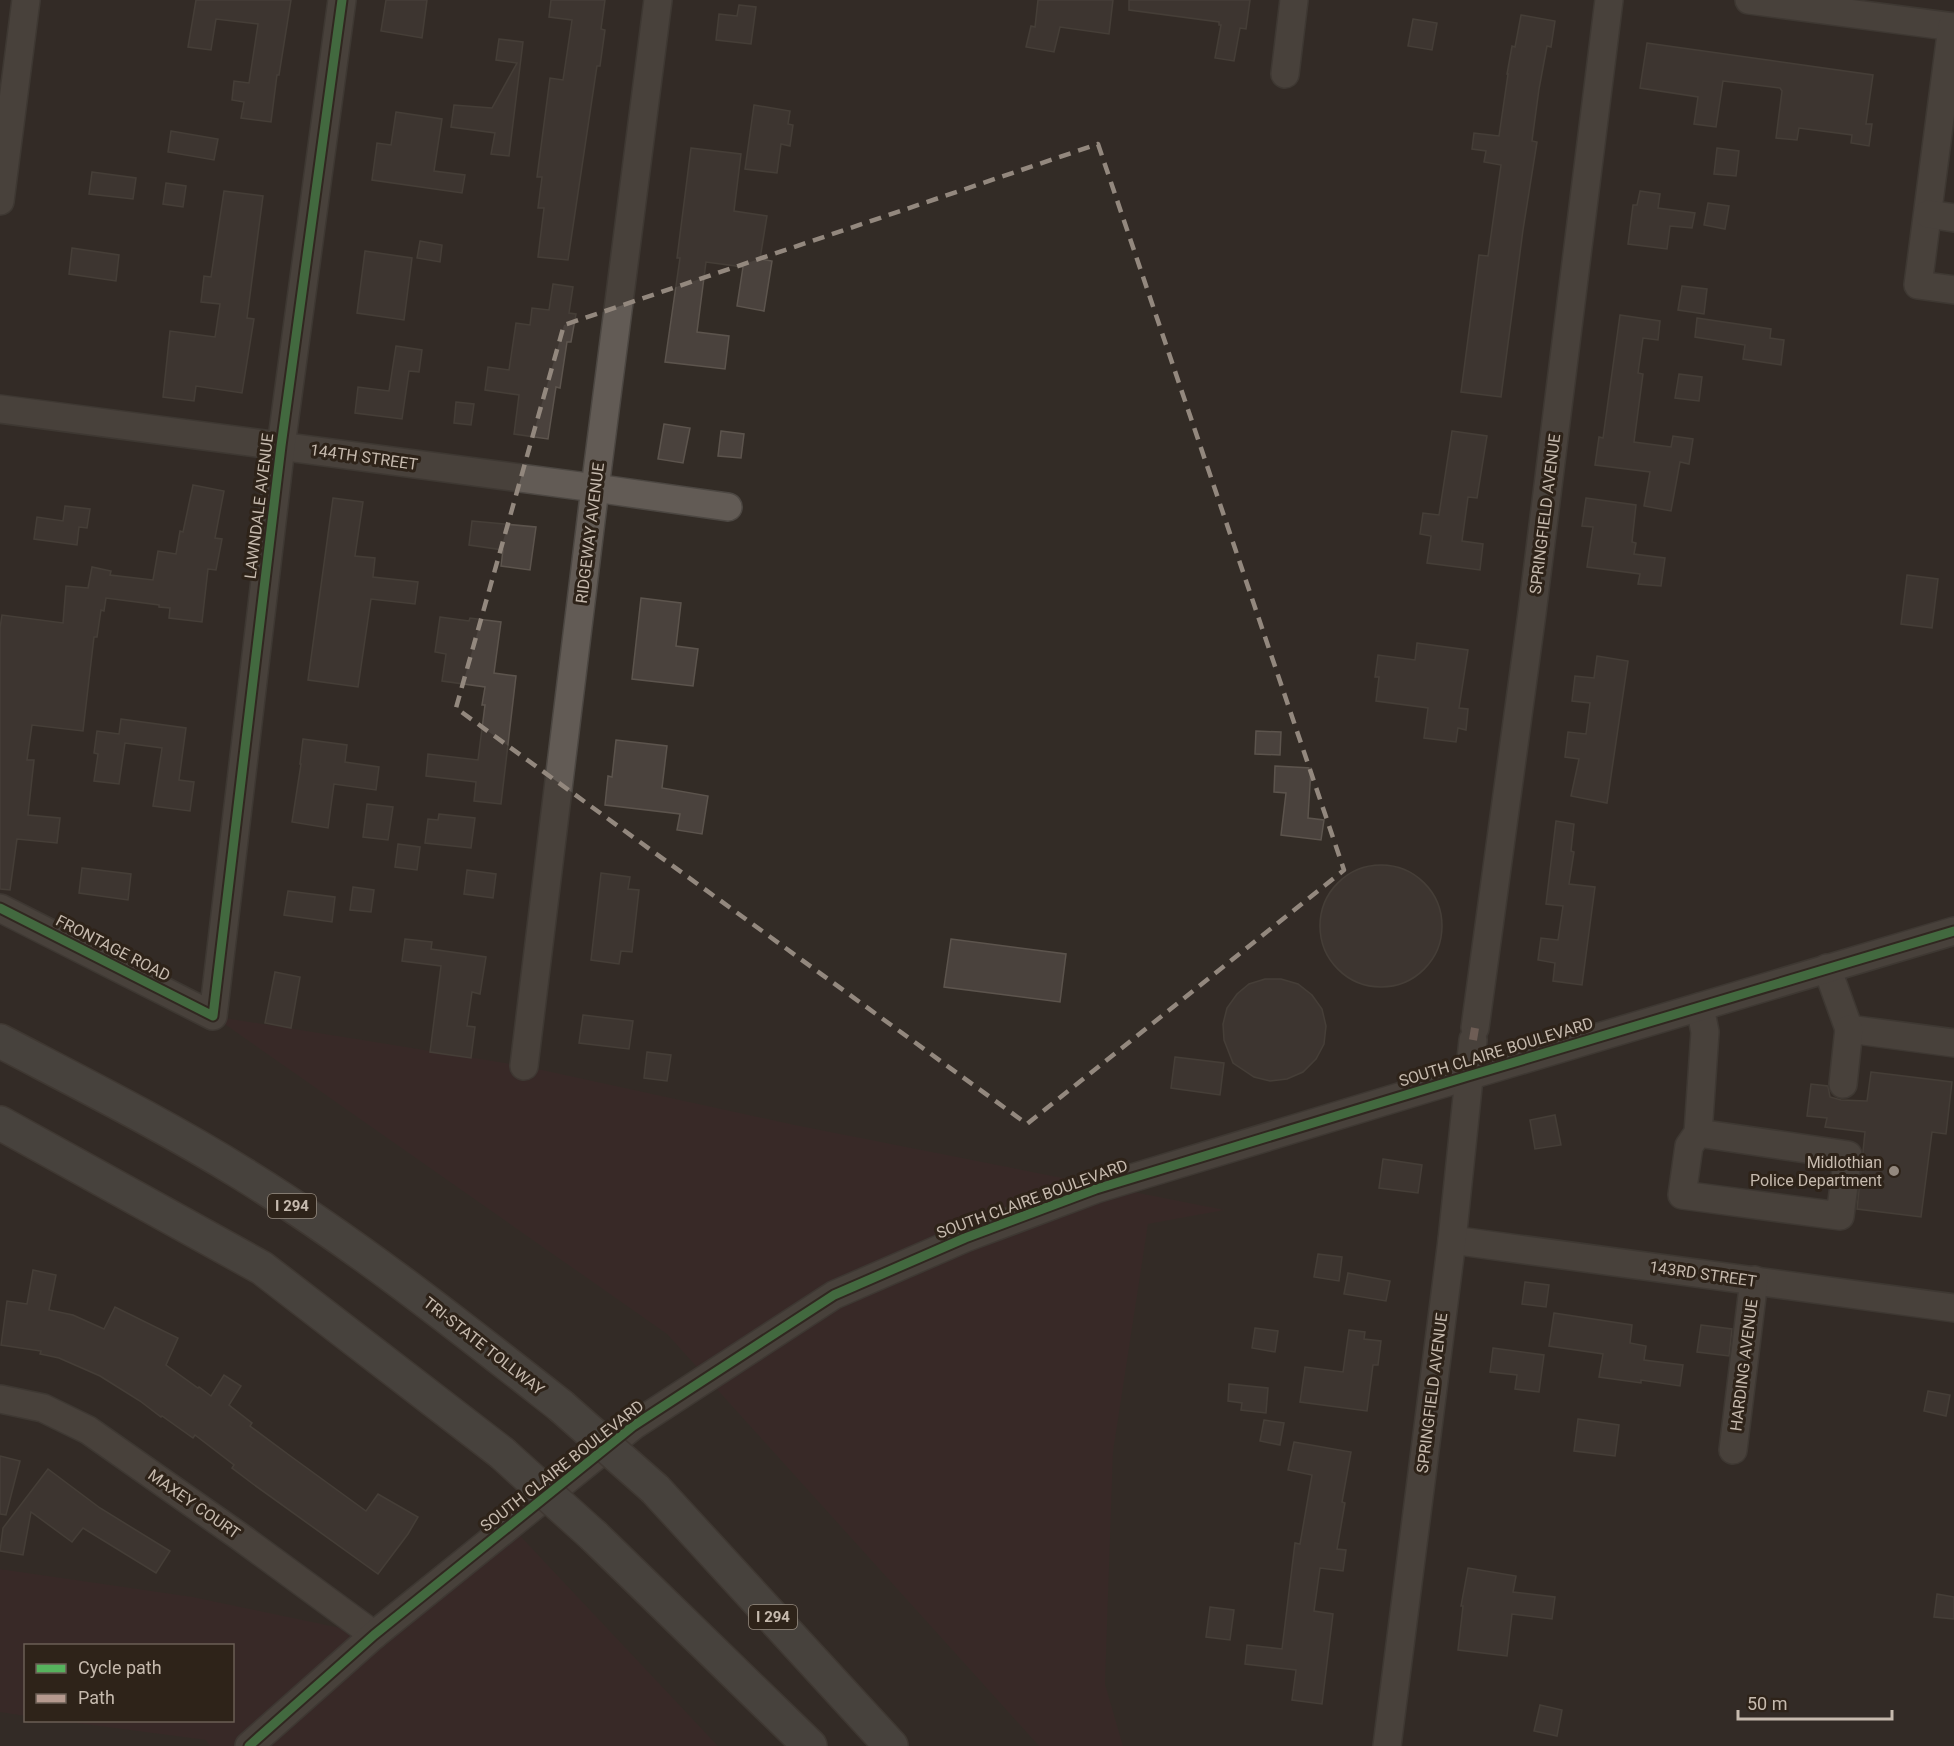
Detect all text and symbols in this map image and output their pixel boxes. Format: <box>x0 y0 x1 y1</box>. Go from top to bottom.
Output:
street label: LAWNDALE AVENUE <box>241 432 277 580</box>
street label: SPRINGFIELD AVENUE <box>1526 433 1564 595</box>
street label: 144TH STREET <box>309 440 420 474</box>
street label: RIDGEWAY AVENUE <box>572 461 608 605</box>
street label: FRONTAGE ROAD <box>53 911 173 985</box>
street label: SOUTH CLAIRE BOULEVARD <box>1397 1013 1595 1091</box>
place label: Midlothian Police Department <box>1750 1153 1882 1190</box>
street label: SOUTH CLAIRE BOULEVARD <box>934 1155 1130 1243</box>
marker: Midlothian Police Department <box>1887 1164 1901 1178</box>
road number: I 294 <box>268 1194 316 1218</box>
street label: 143RD STREET <box>1648 1257 1758 1291</box>
street label: TRI-STATE TOLLWAY <box>420 1293 548 1399</box>
street label: HARDING AVENUE <box>1726 1298 1762 1432</box>
street label: SPRINGFIELD AVENUE <box>1413 1312 1451 1474</box>
street label: SOUTH CLAIRE BOULEVARD <box>476 1396 648 1536</box>
street label: MAXEY COURT <box>144 1465 244 1543</box>
road number: I 294 <box>749 1605 797 1629</box>
legend <box>24 1644 234 1722</box>
text: Cycle path <box>78 1657 162 1678</box>
scale bar <box>1738 1683 1892 1721</box>
text: Path <box>78 1687 115 1708</box>
text: 50 m <box>1747 1693 1787 1714</box>

